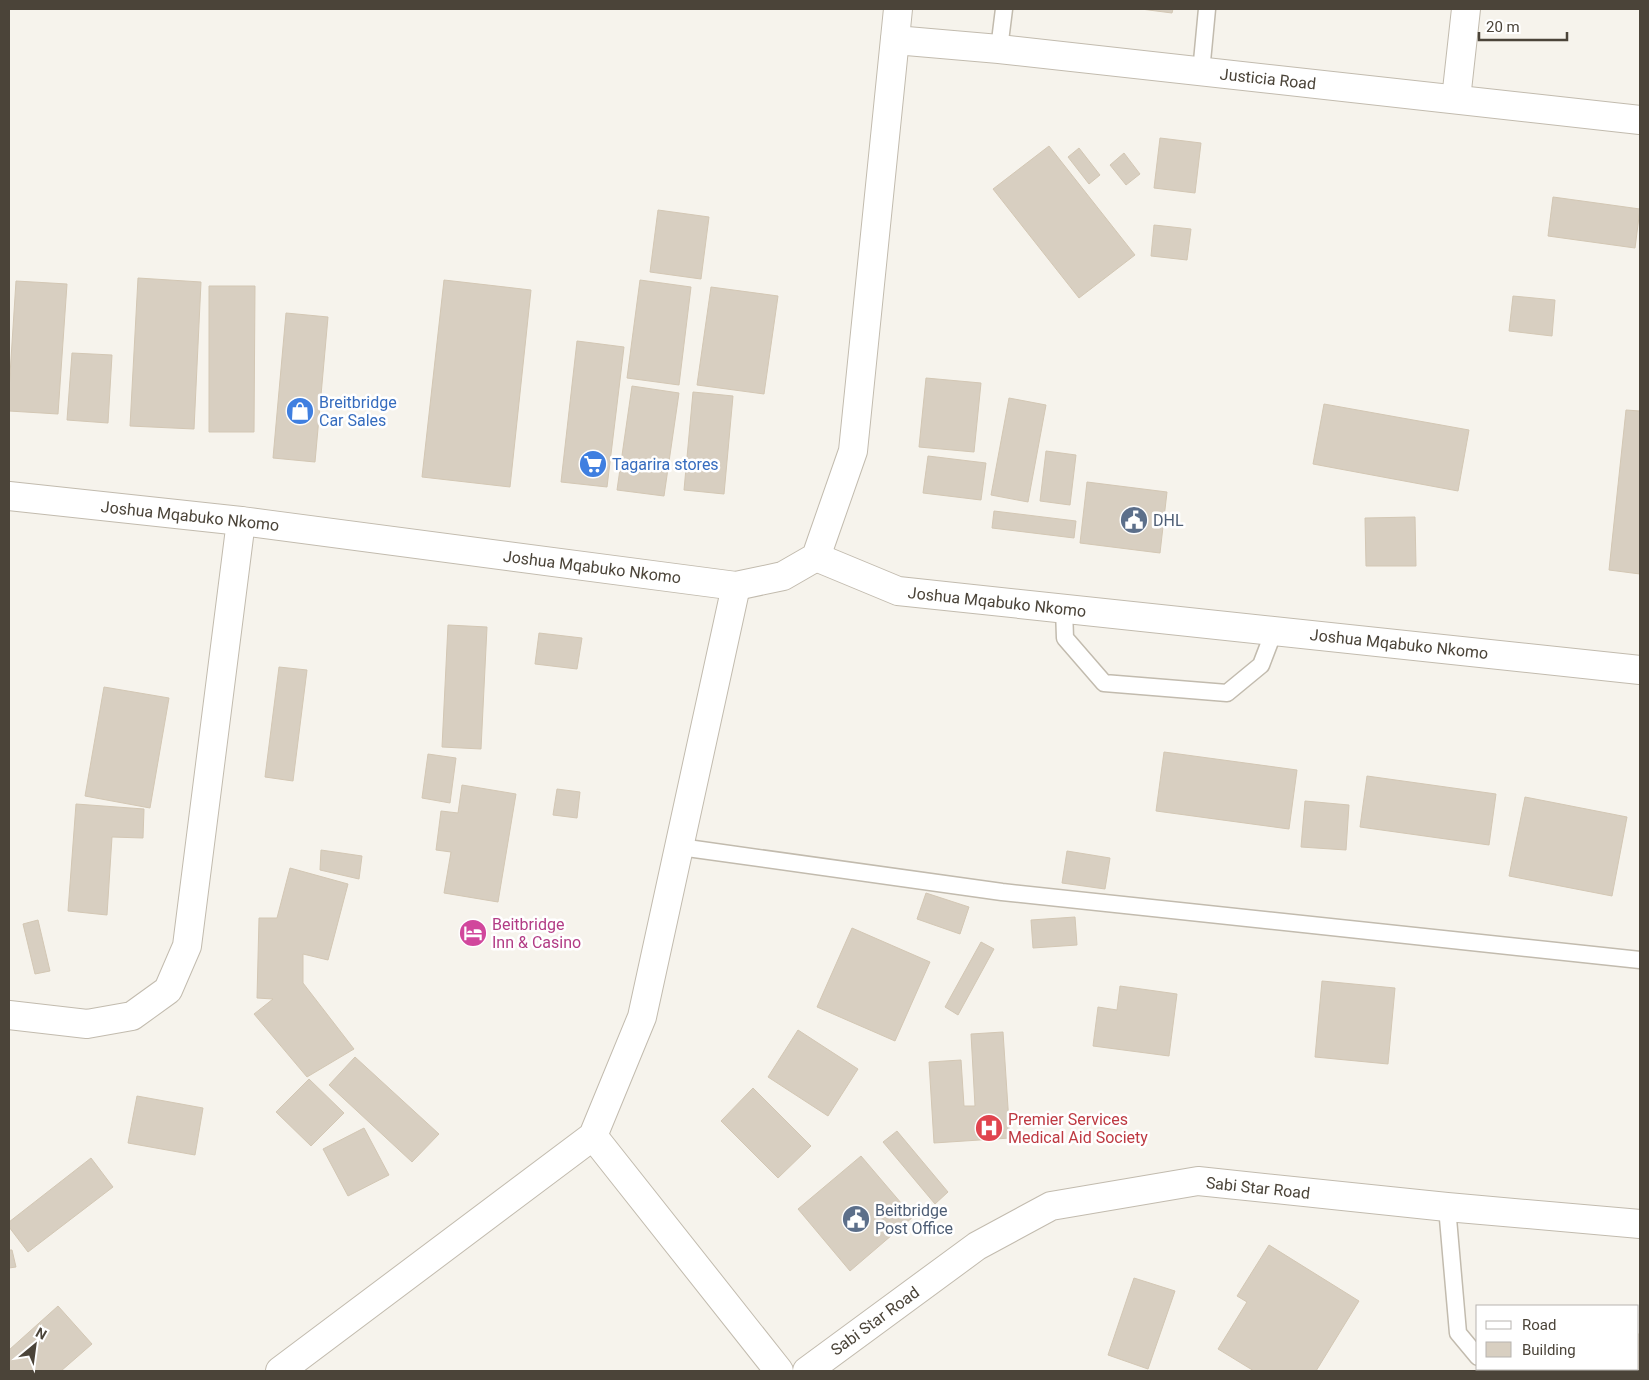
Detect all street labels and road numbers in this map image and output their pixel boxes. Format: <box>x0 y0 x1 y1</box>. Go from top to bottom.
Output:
street label: Justicia Road <box>1219 64 1317 94</box>
street label: Joshua Mqabuko Nkomo <box>100 497 280 535</box>
street label: Joshua Mqabuko Nkomo <box>502 547 682 587</box>
street label: Joshua Mqabuko Nkomo <box>907 583 1087 621</box>
street label: Joshua Mqabuko Nkomo <box>1309 625 1489 663</box>
street label: Sabi Star Road <box>1205 1173 1311 1203</box>
street label: Sabi Star Road <box>827 1283 923 1359</box>

